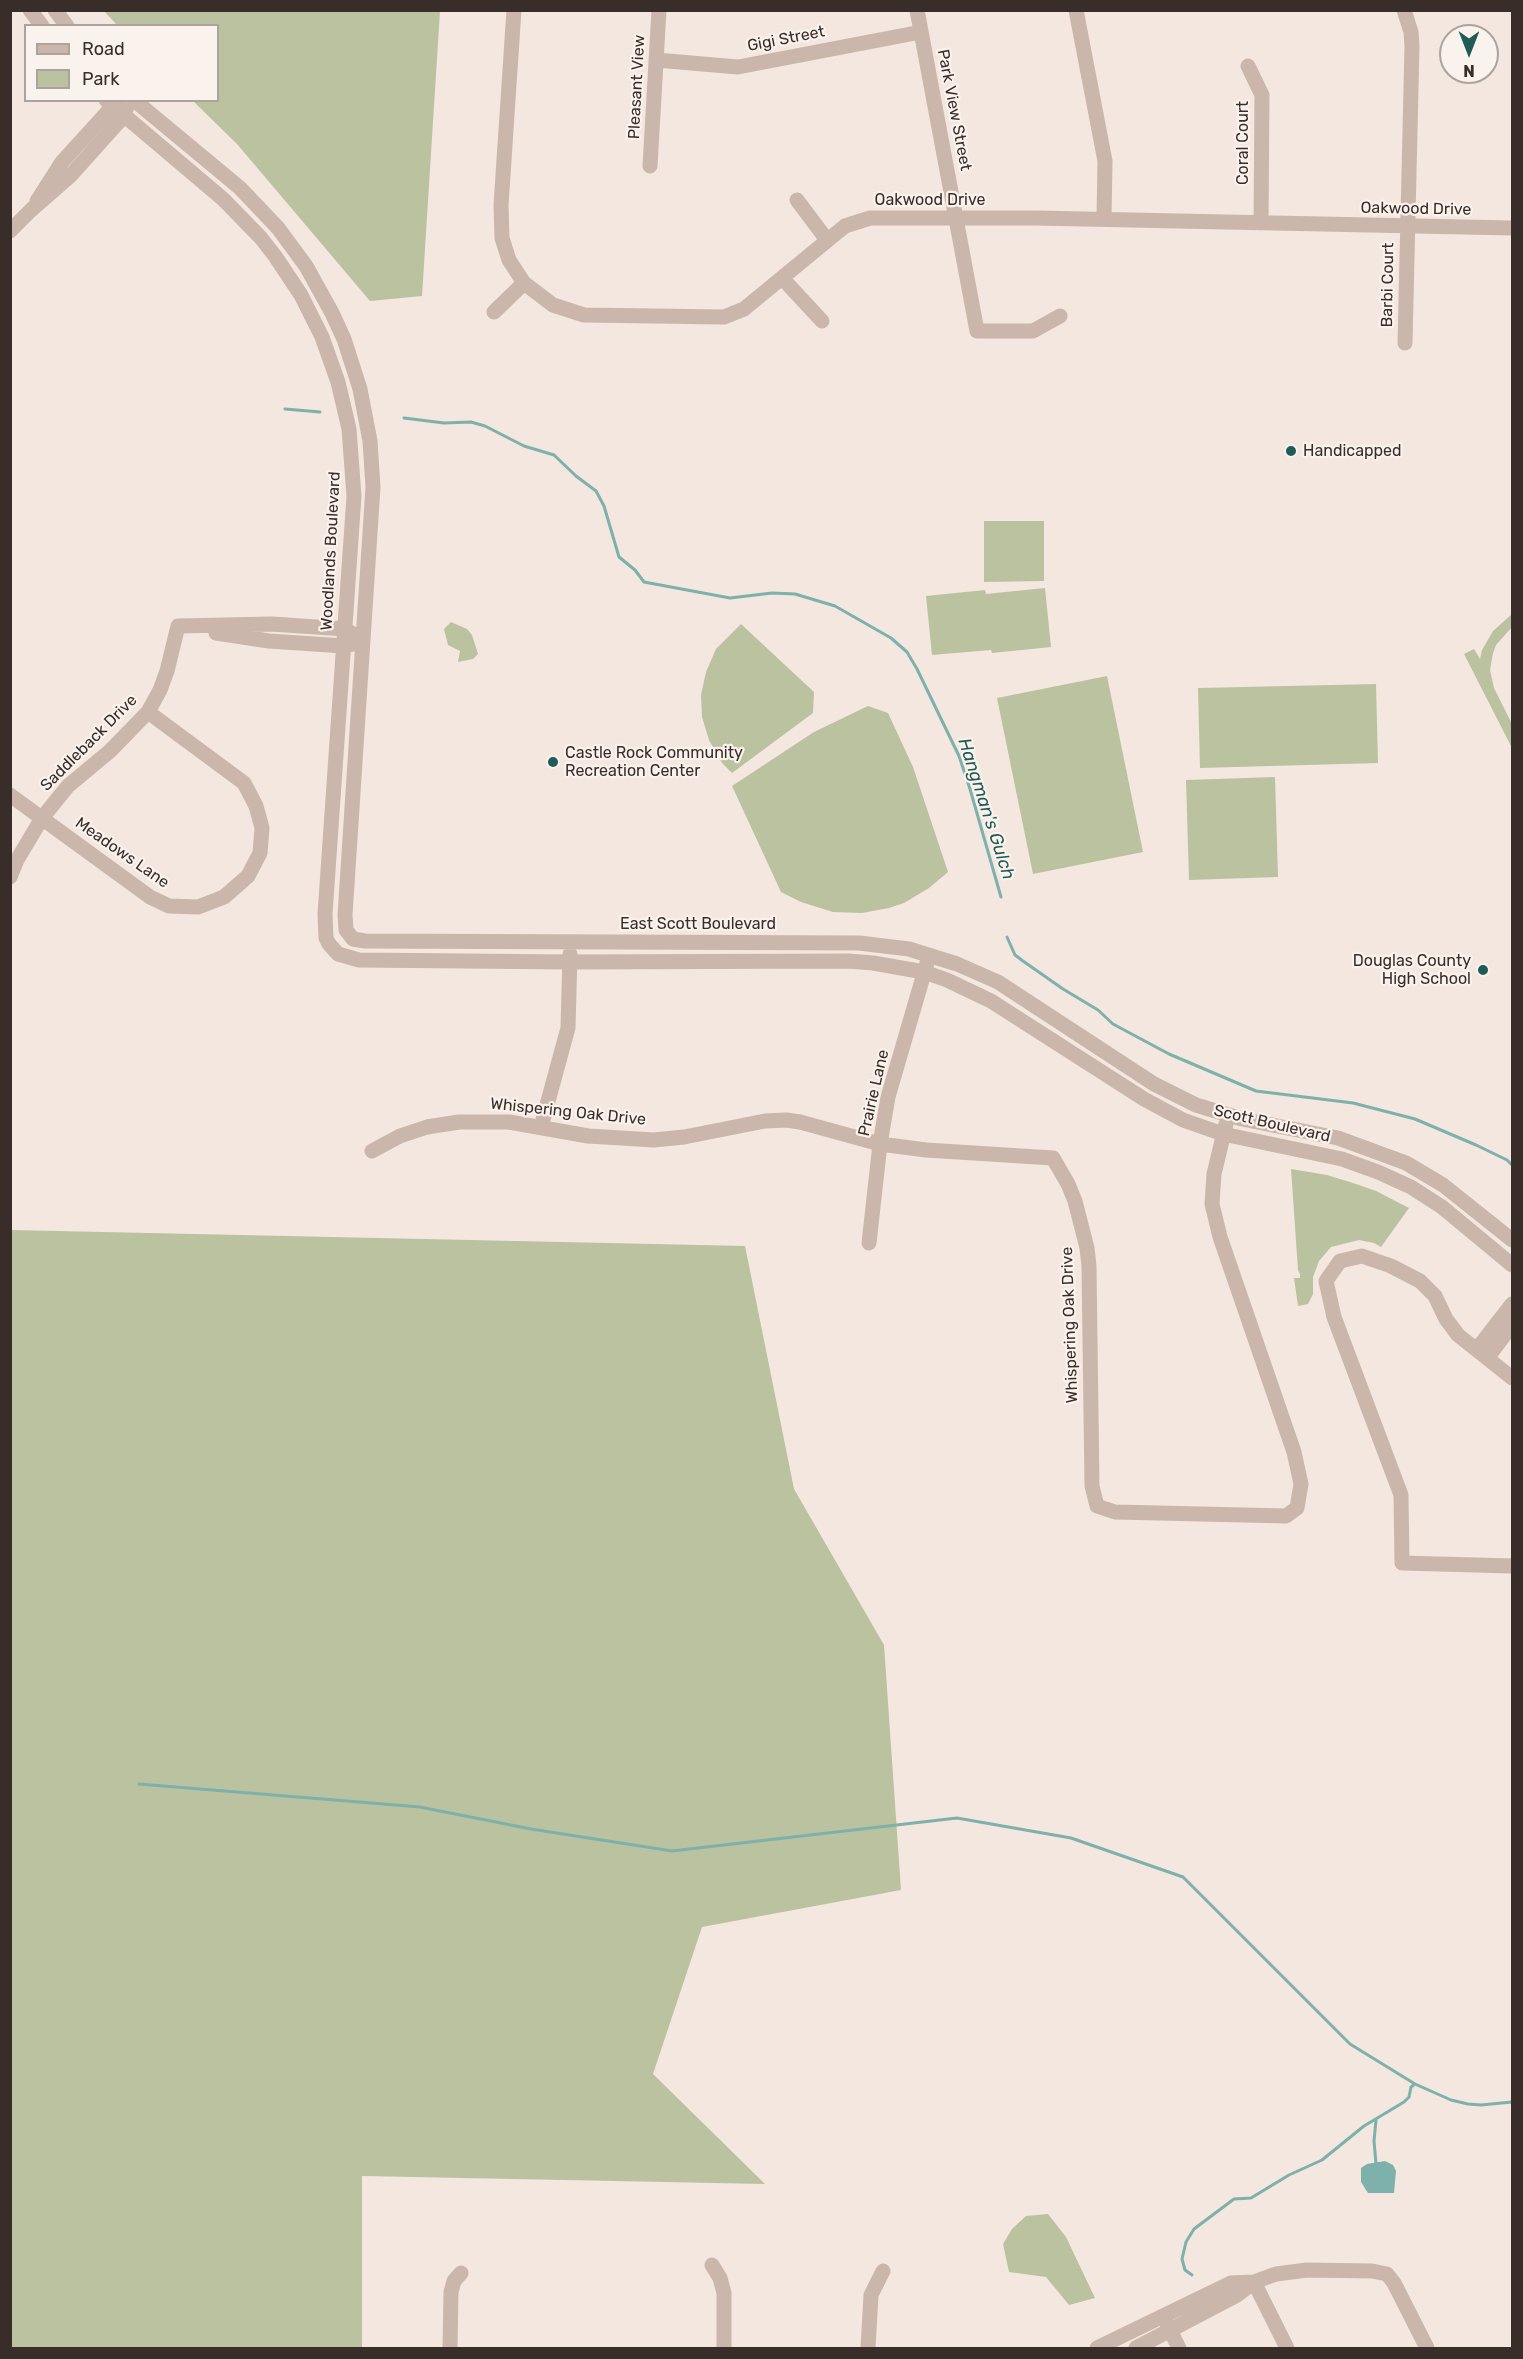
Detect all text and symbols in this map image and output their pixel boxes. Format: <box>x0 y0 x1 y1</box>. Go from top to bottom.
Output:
street label: Gigi Street <box>746 22 826 56</box>
legend <box>24 24 219 102</box>
north arrow <box>1439 24 1499 84</box>
street label: Pleasant View <box>625 34 649 140</box>
text: Road <box>82 38 125 60</box>
street label: Park View Street <box>933 48 975 172</box>
text: N <box>1463 61 1475 80</box>
text: Park <box>82 68 119 90</box>
street label: Coral Court <box>1233 101 1253 185</box>
street label: Oakwood Drive <box>875 190 985 210</box>
street label: Oakwood Drive <box>1360 198 1472 220</box>
street label: Barbi Court <box>1378 242 1398 328</box>
place label: Handicapped <box>1303 441 1402 461</box>
marker: Handicapped <box>1284 444 1298 458</box>
street label: Woodlands Boulevard <box>317 471 345 631</box>
street label: Saddleback Drive <box>37 691 141 795</box>
water label: Hangman's Gulch <box>953 735 1019 883</box>
place label: Castle Rock Community Recreation Center <box>565 743 743 781</box>
marker: Castle Rock Community Recreation Center <box>546 755 560 769</box>
street label: Meadows Lane <box>71 814 173 892</box>
street label: East Scott Boulevard <box>620 914 776 934</box>
place label: Douglas County High School <box>1353 951 1471 989</box>
marker: Douglas County High School <box>1476 963 1490 977</box>
street label: Prairie Lane <box>855 1048 893 1138</box>
street label: Whispering Oak Drive <box>489 1094 647 1130</box>
street label: Scott Boulevard <box>1212 1101 1332 1147</box>
street label: Whispering Oak Drive <box>1058 1246 1082 1404</box>

